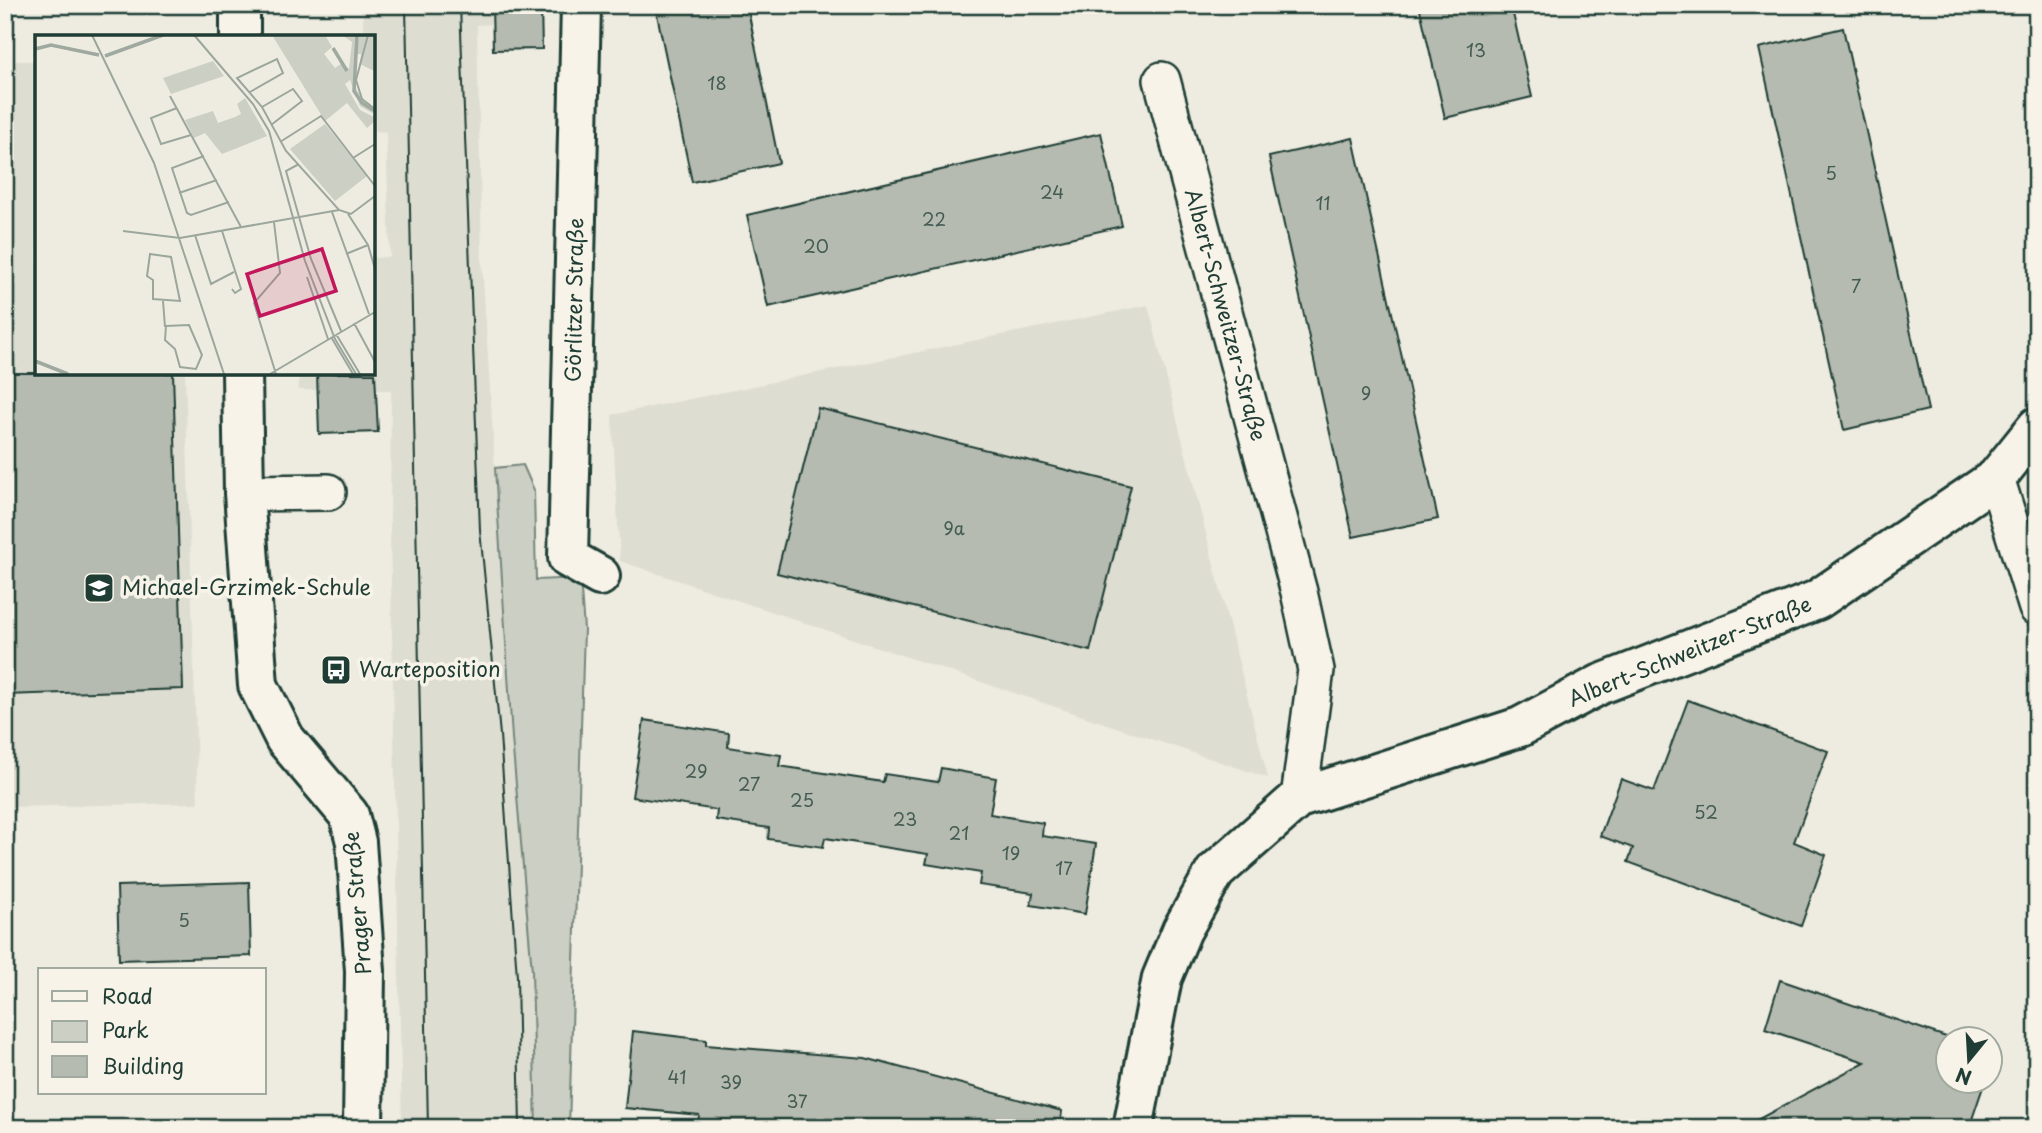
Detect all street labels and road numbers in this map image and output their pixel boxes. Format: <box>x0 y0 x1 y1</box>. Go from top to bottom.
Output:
street label: Albert-Schweitzer-Straße <box>1178 185 1276 444</box>
street label: Görlitzer Straße <box>556 217 590 382</box>
street label: Albert-Schweitzer-Straße <box>1563 587 1816 714</box>
street label: Prager Straße <box>334 830 378 976</box>

